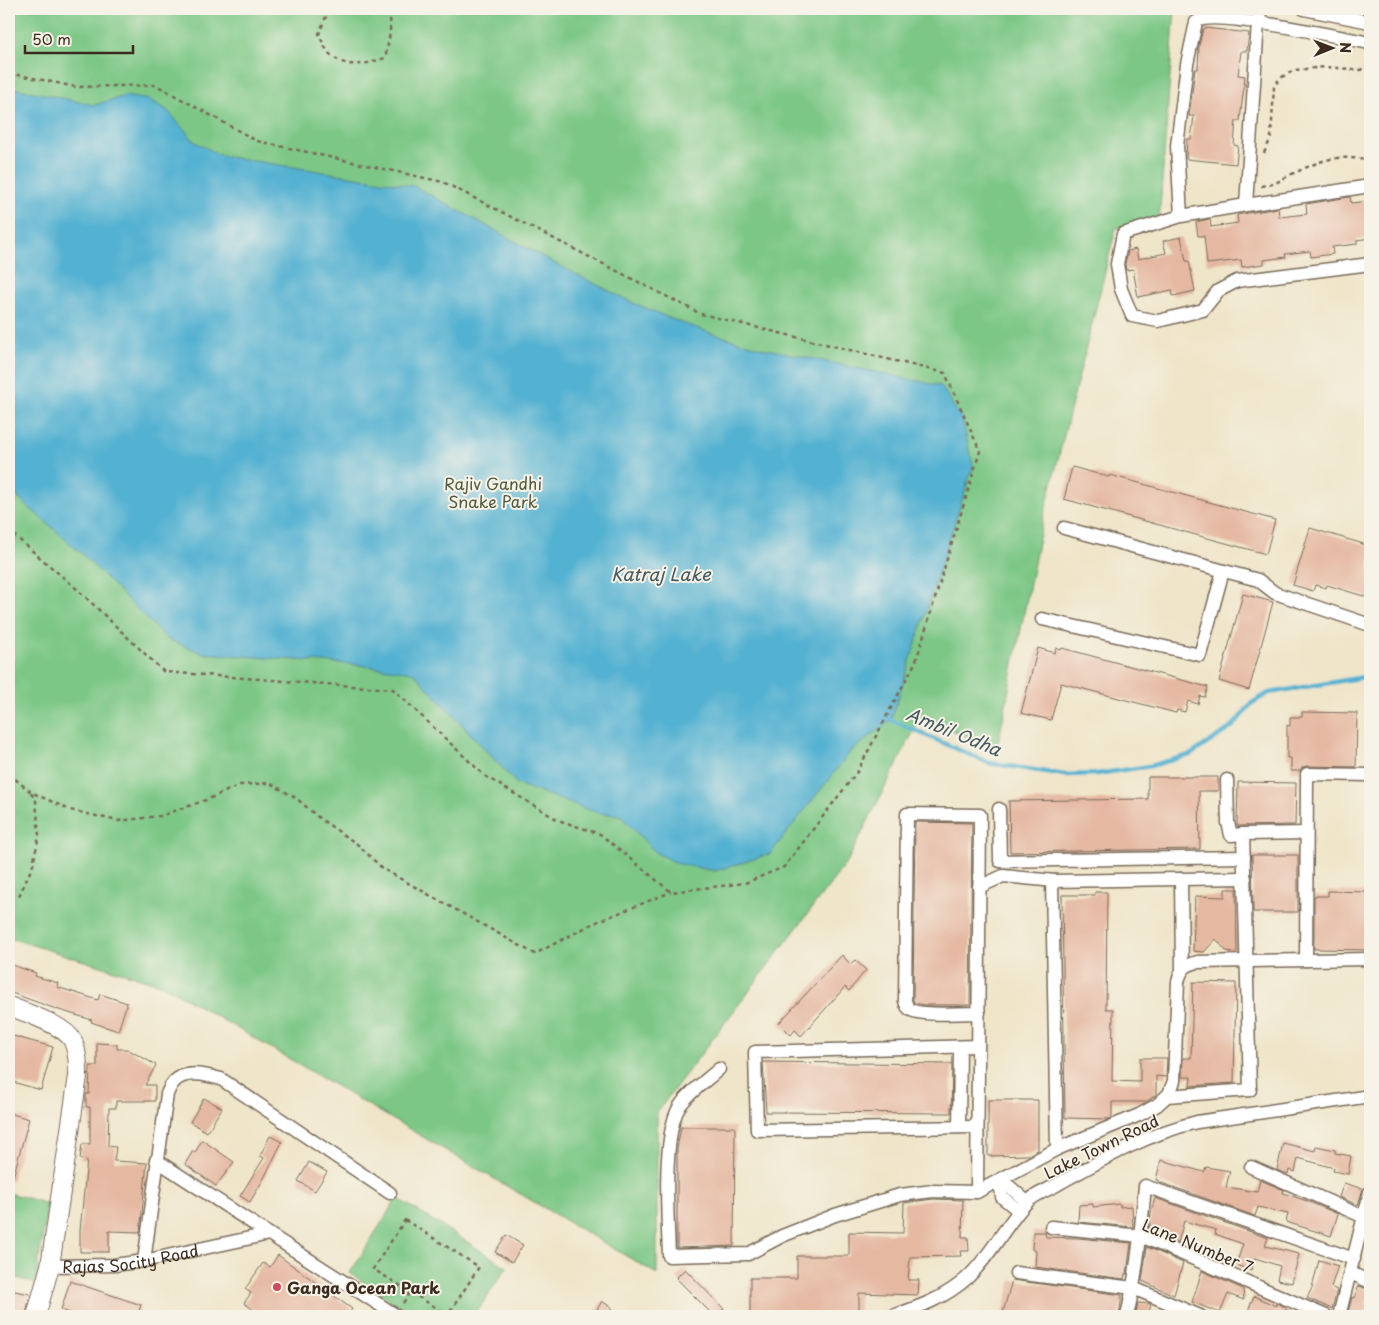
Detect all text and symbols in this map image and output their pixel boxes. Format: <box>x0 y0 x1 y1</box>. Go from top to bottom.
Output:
scale bar <box>25 22 132 54</box>
north arrow <box>1306 22 1356 72</box>
text: 50 m <box>32 27 71 50</box>
text: N <box>1335 42 1356 53</box>
park label: Rajiv Gandhi Snake Park <box>444 471 542 513</box>
water label: Katraj Lake <box>611 560 712 587</box>
water label: Ambil Odha <box>903 700 1006 763</box>
street label: Lake Town Road <box>1039 1108 1163 1184</box>
street label: Lane Number 7 <box>1139 1212 1257 1278</box>
street label: Rajas Socity Road <box>62 1238 201 1278</box>
place label: Ganga Ocean Park <box>287 1275 440 1299</box>
marker: Ganga Ocean Park <box>271 1281 283 1293</box>

